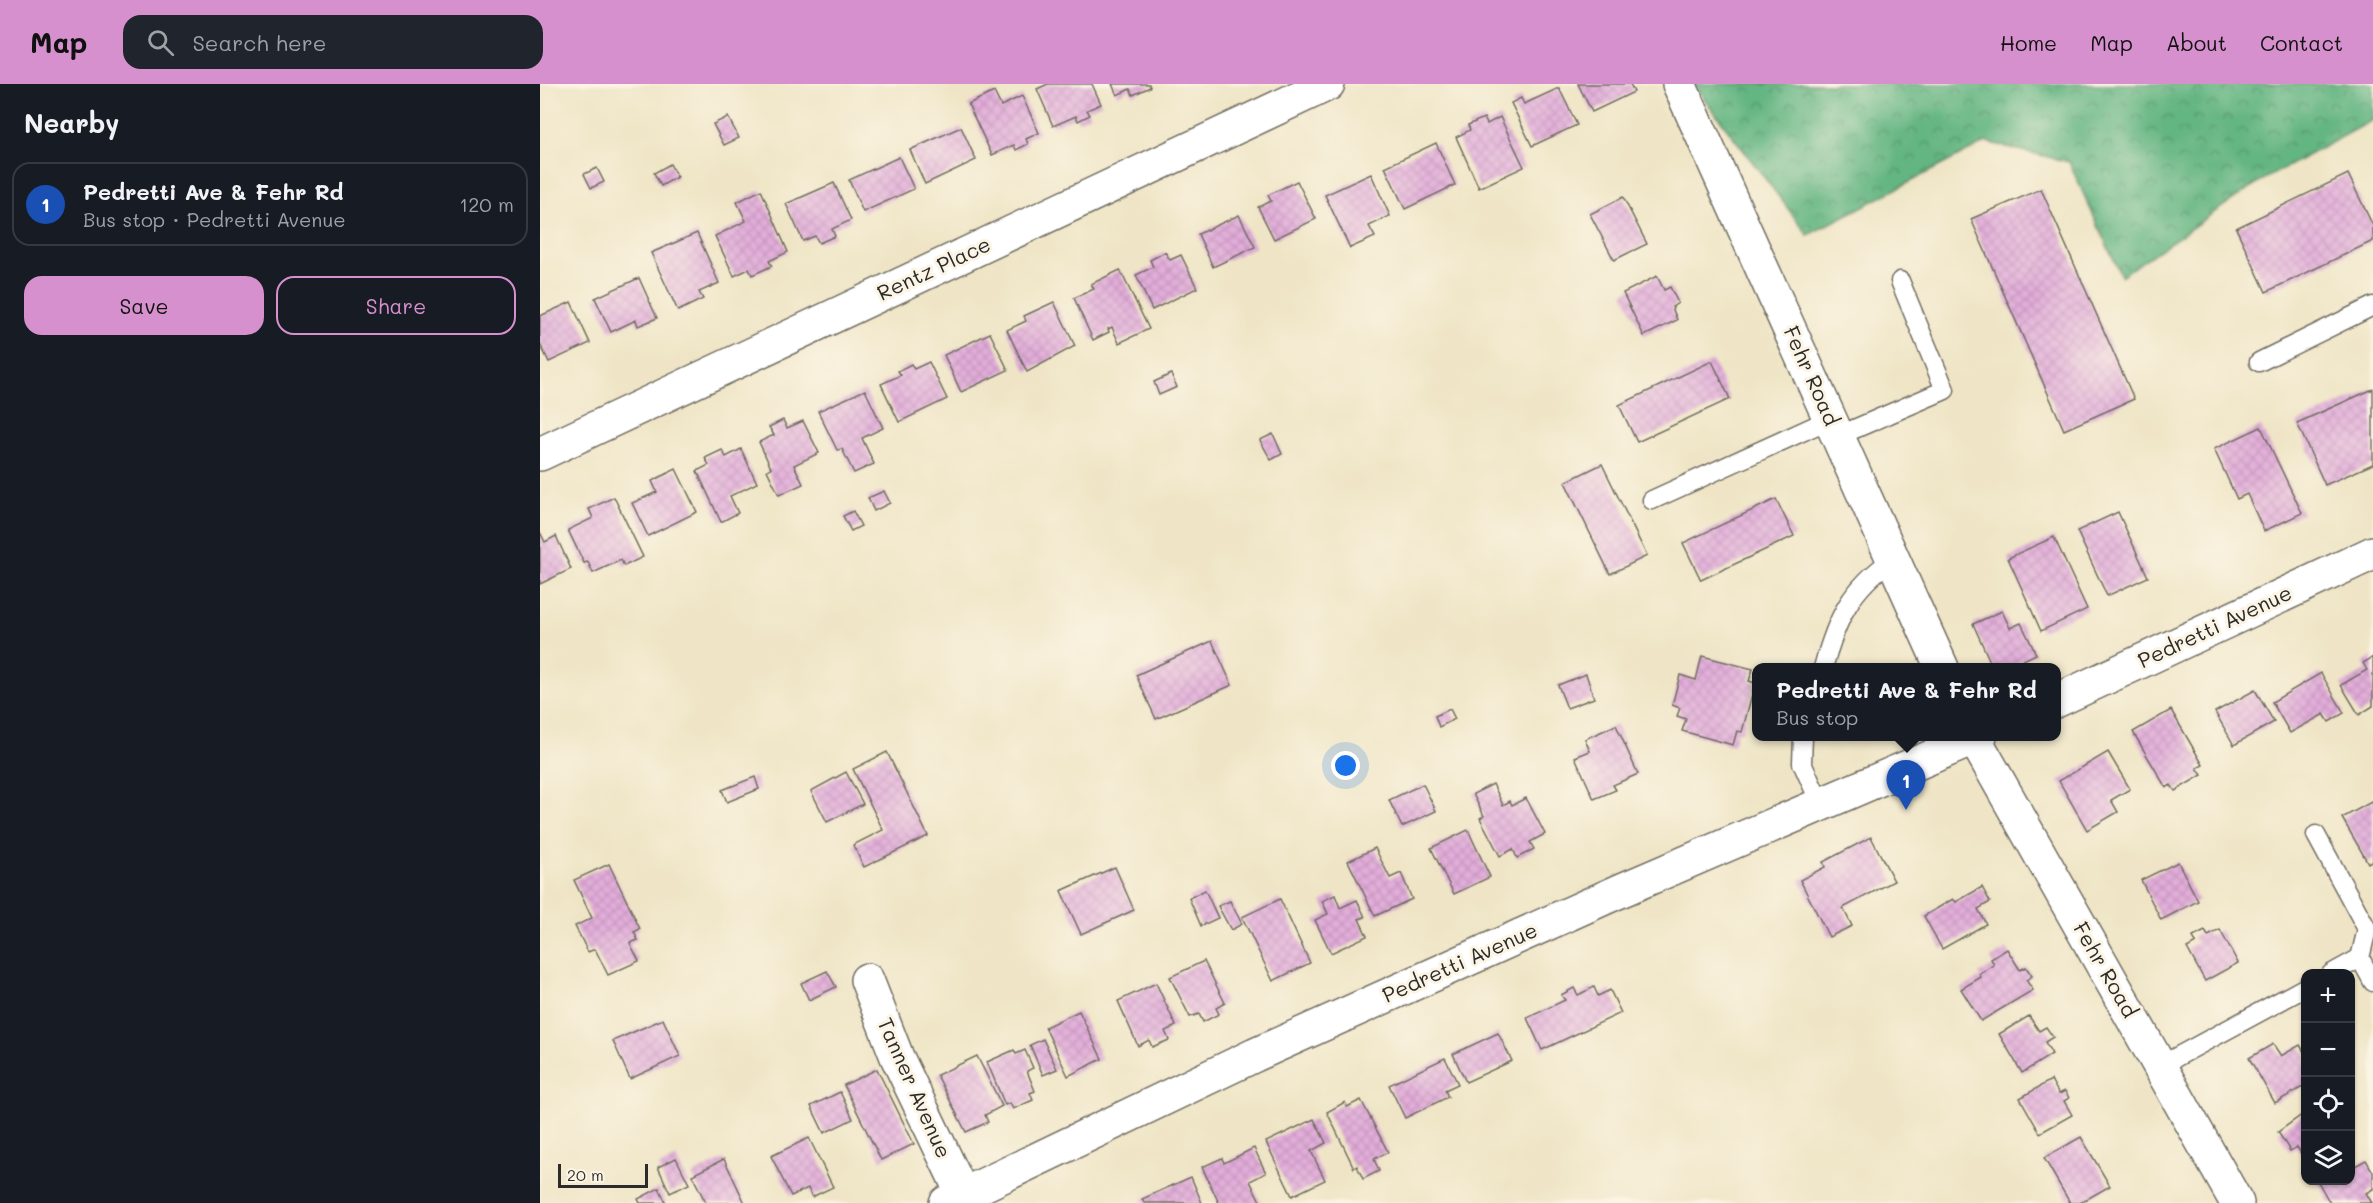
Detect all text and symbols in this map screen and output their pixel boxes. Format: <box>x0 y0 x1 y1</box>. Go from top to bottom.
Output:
search box <box>123 15 543 69</box>
text: Map <box>30 24 87 60</box>
icon: search <box>144 26 177 59</box>
text: Search here <box>192 28 326 57</box>
text: Home <box>2000 29 2057 56</box>
text: Map <box>2090 29 2133 56</box>
text: About <box>2166 29 2227 56</box>
text: Contact <box>2260 29 2343 56</box>
text: Nearby <box>24 106 119 140</box>
text: Pedretti Ave & Fehr Rd <box>83 177 344 206</box>
text: 1 <box>41 191 50 217</box>
text: 120 m <box>459 191 514 217</box>
text: Bus stop · Pedretti Avenue <box>83 206 346 232</box>
street label: Rentz Place <box>872 230 994 306</box>
button: Save <box>24 276 264 335</box>
button: Share <box>276 276 516 335</box>
street label: Fehr Road <box>1778 321 1846 429</box>
street label: Pedretti Avenue <box>2133 578 2296 673</box>
popup <box>1752 663 2061 741</box>
text: Pedretti Ave & Fehr Rd <box>1776 675 2037 704</box>
text: Bus stop <box>1776 704 1858 730</box>
your location <box>1331 751 1360 780</box>
pin: 1 <box>1886 760 1926 810</box>
street label: Pedretti Avenue <box>1378 915 1541 1008</box>
street label: Fehr Road <box>2068 917 2145 1022</box>
map controls <box>2301 969 2355 1185</box>
button: + <box>2301 969 2355 1023</box>
street label: Tanner Avenue <box>872 1013 958 1162</box>
button: − <box>2301 1023 2355 1077</box>
button: locate <box>2301 1077 2355 1131</box>
button: layers <box>2301 1131 2355 1185</box>
scale bar <box>558 1161 648 1188</box>
text: 20 m <box>567 1164 604 1185</box>

